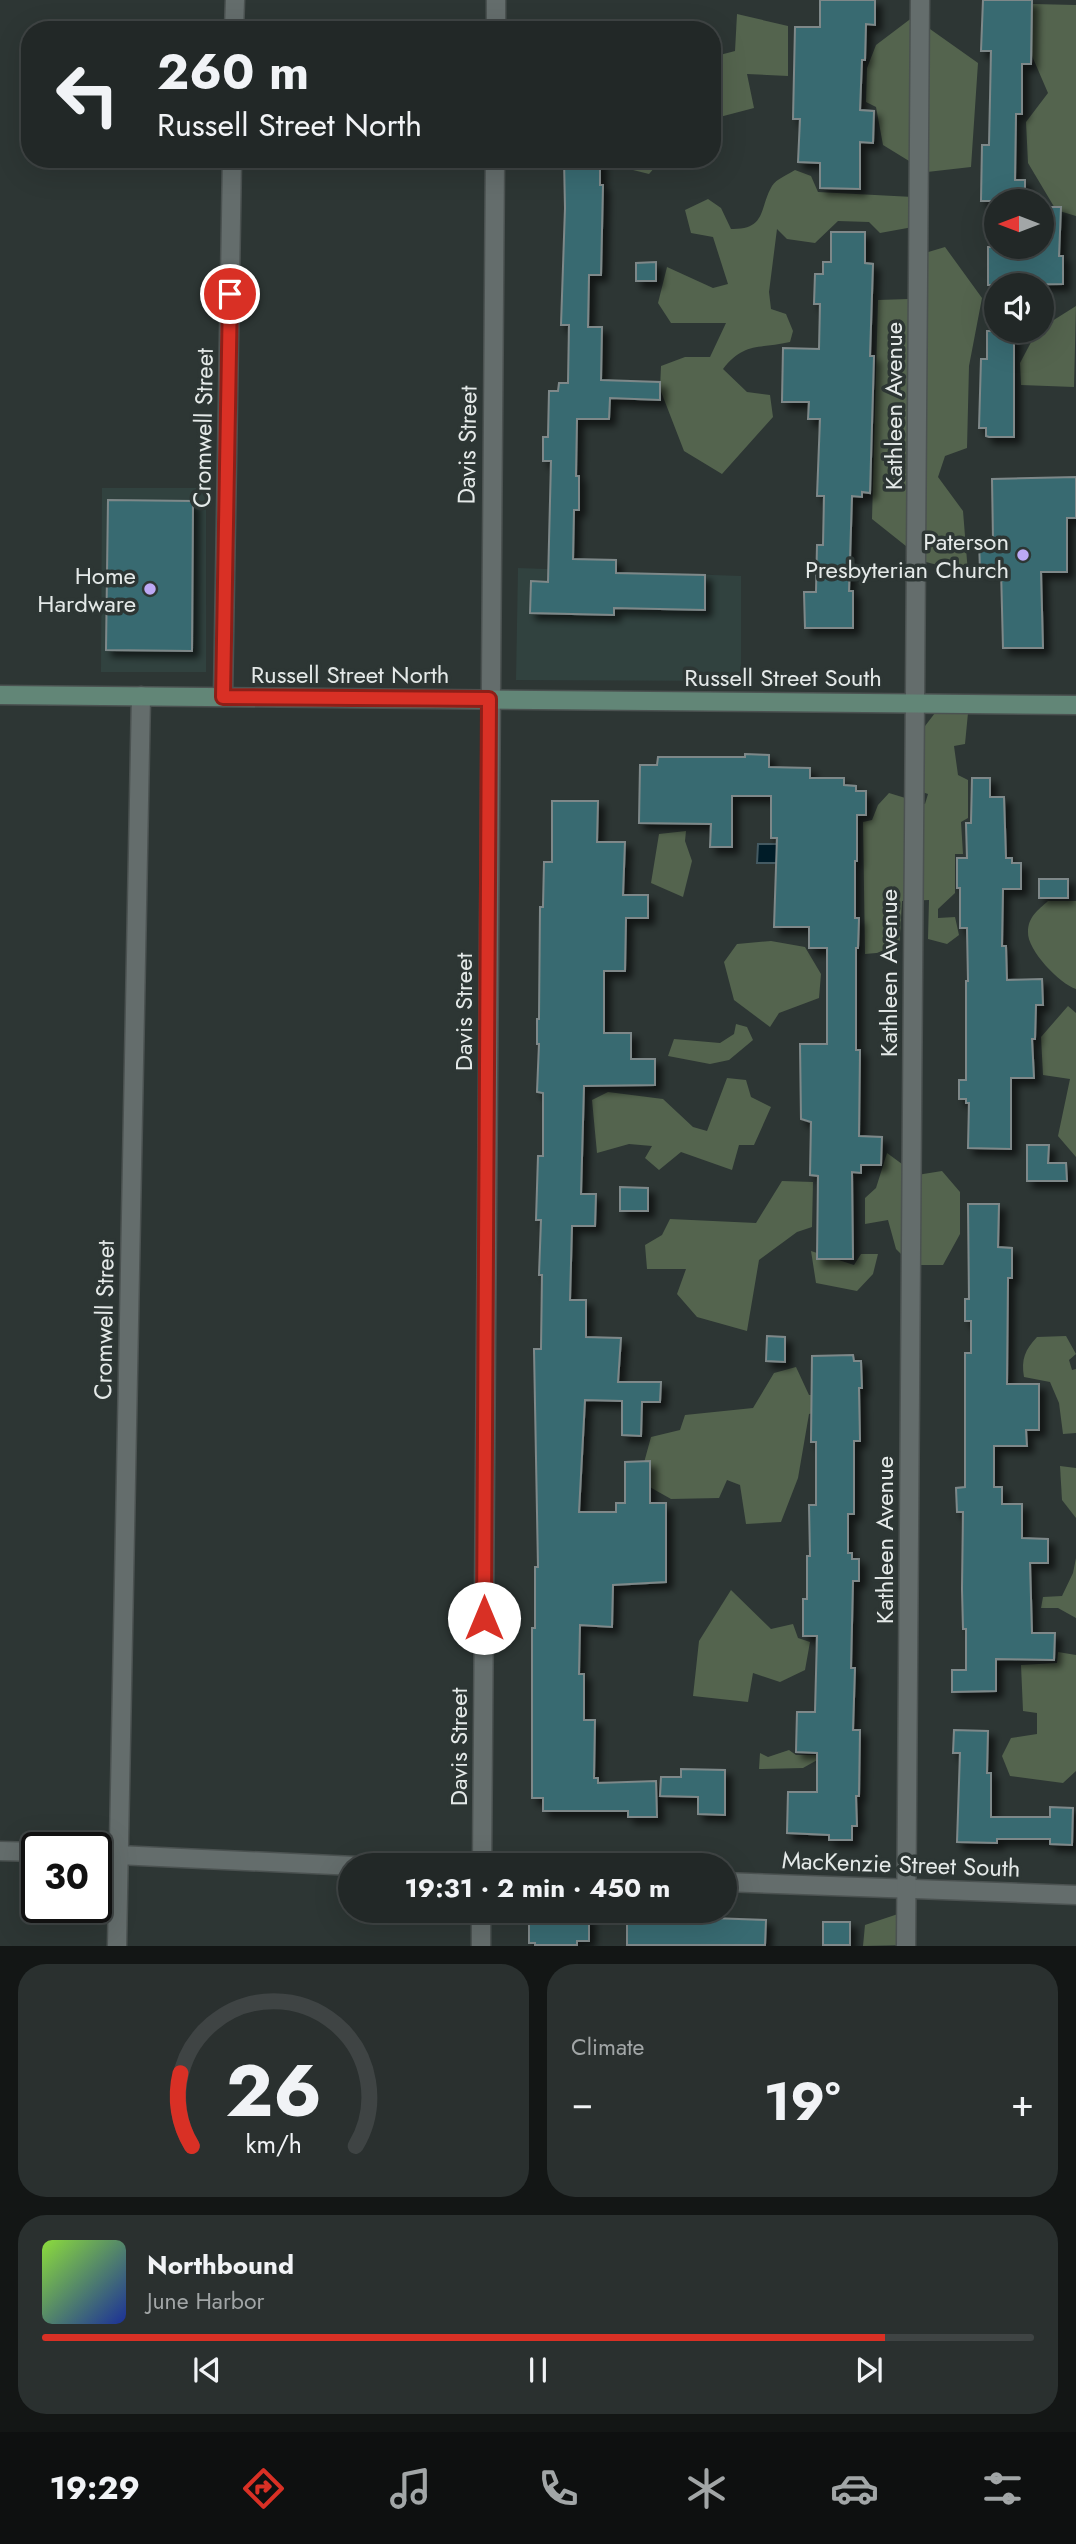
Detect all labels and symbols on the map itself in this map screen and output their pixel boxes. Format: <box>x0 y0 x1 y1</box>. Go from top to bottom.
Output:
north arrow <box>984 189 1054 259</box>
pin <box>200 264 260 324</box>
street label: Kathleen Avenue <box>876 322 911 490</box>
street label: Cromwell Street <box>184 348 222 508</box>
street label: Davis Street <box>448 385 486 505</box>
place label: Paterson Presbyterian Church <box>805 524 1009 587</box>
marker: Paterson Presbyterian Church <box>1015 547 1031 563</box>
place label: Home Hardware <box>37 558 136 621</box>
marker: Home Hardware <box>142 581 158 597</box>
street label: Russell Street North <box>251 657 449 692</box>
street label: Russell Street South <box>684 660 882 695</box>
street label: Kathleen Avenue <box>871 889 906 1057</box>
street label: Davis Street <box>446 952 481 1071</box>
street label: Cromwell Street <box>85 1240 123 1400</box>
street label: Kathleen Avenue <box>867 1456 902 1624</box>
position arrow <box>447 1581 521 1655</box>
street label: Davis Street <box>441 1687 476 1806</box>
speed limit sign: 30 <box>21 1832 112 1923</box>
street label: MacKenzie Street South <box>781 1842 1021 1886</box>

